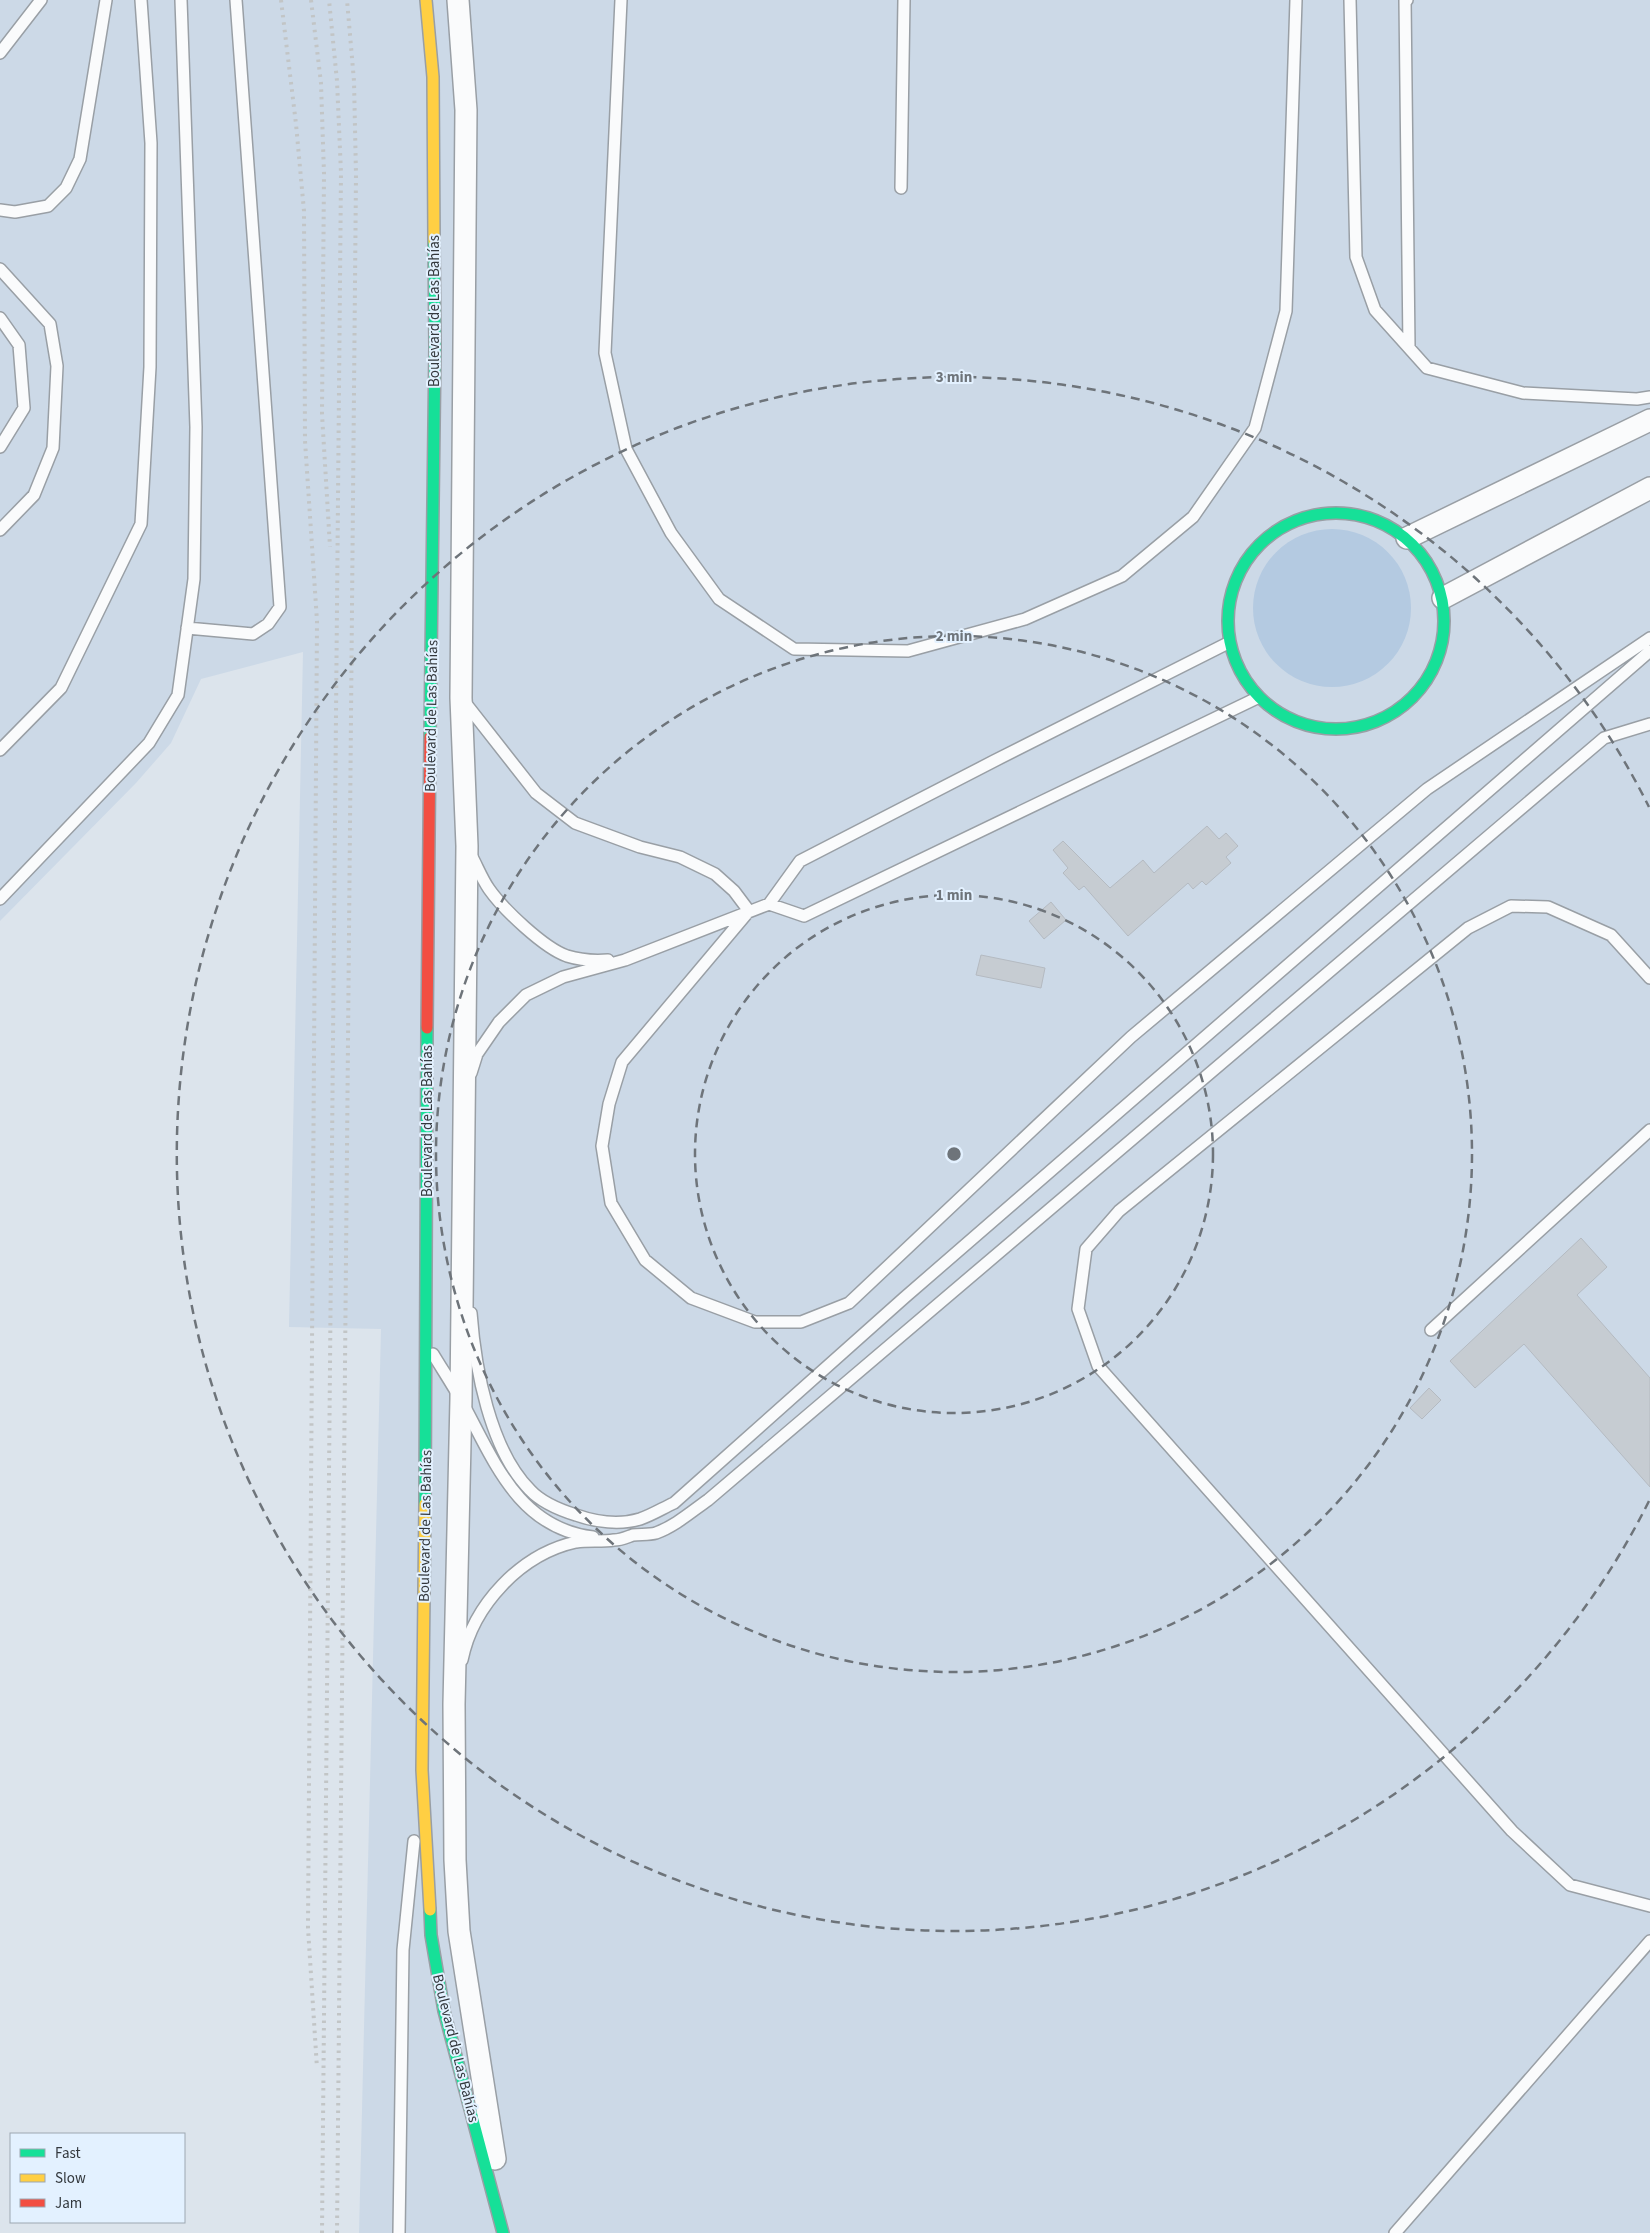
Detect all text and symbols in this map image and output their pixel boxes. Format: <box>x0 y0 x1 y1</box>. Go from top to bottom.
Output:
street label: Boulevard de Las Bahías <box>424 235 445 387</box>
text: 3 min <box>936 367 972 388</box>
text: 2 min <box>936 626 972 647</box>
street label: Boulevard de Las Bahías <box>420 640 443 792</box>
text: 1 min <box>936 885 972 906</box>
street label: Boulevard de Las Bahías <box>417 1045 438 1197</box>
centre of rings <box>945 1145 963 1163</box>
street label: Boulevard de Las Bahías <box>414 1450 437 1602</box>
street label: Boulevard de Las Bahías <box>427 1972 484 2124</box>
legend <box>10 2133 185 2223</box>
text: Fast <box>55 2143 81 2164</box>
text: Slow <box>55 2168 86 2189</box>
text: Jam <box>55 2193 82 2214</box>

